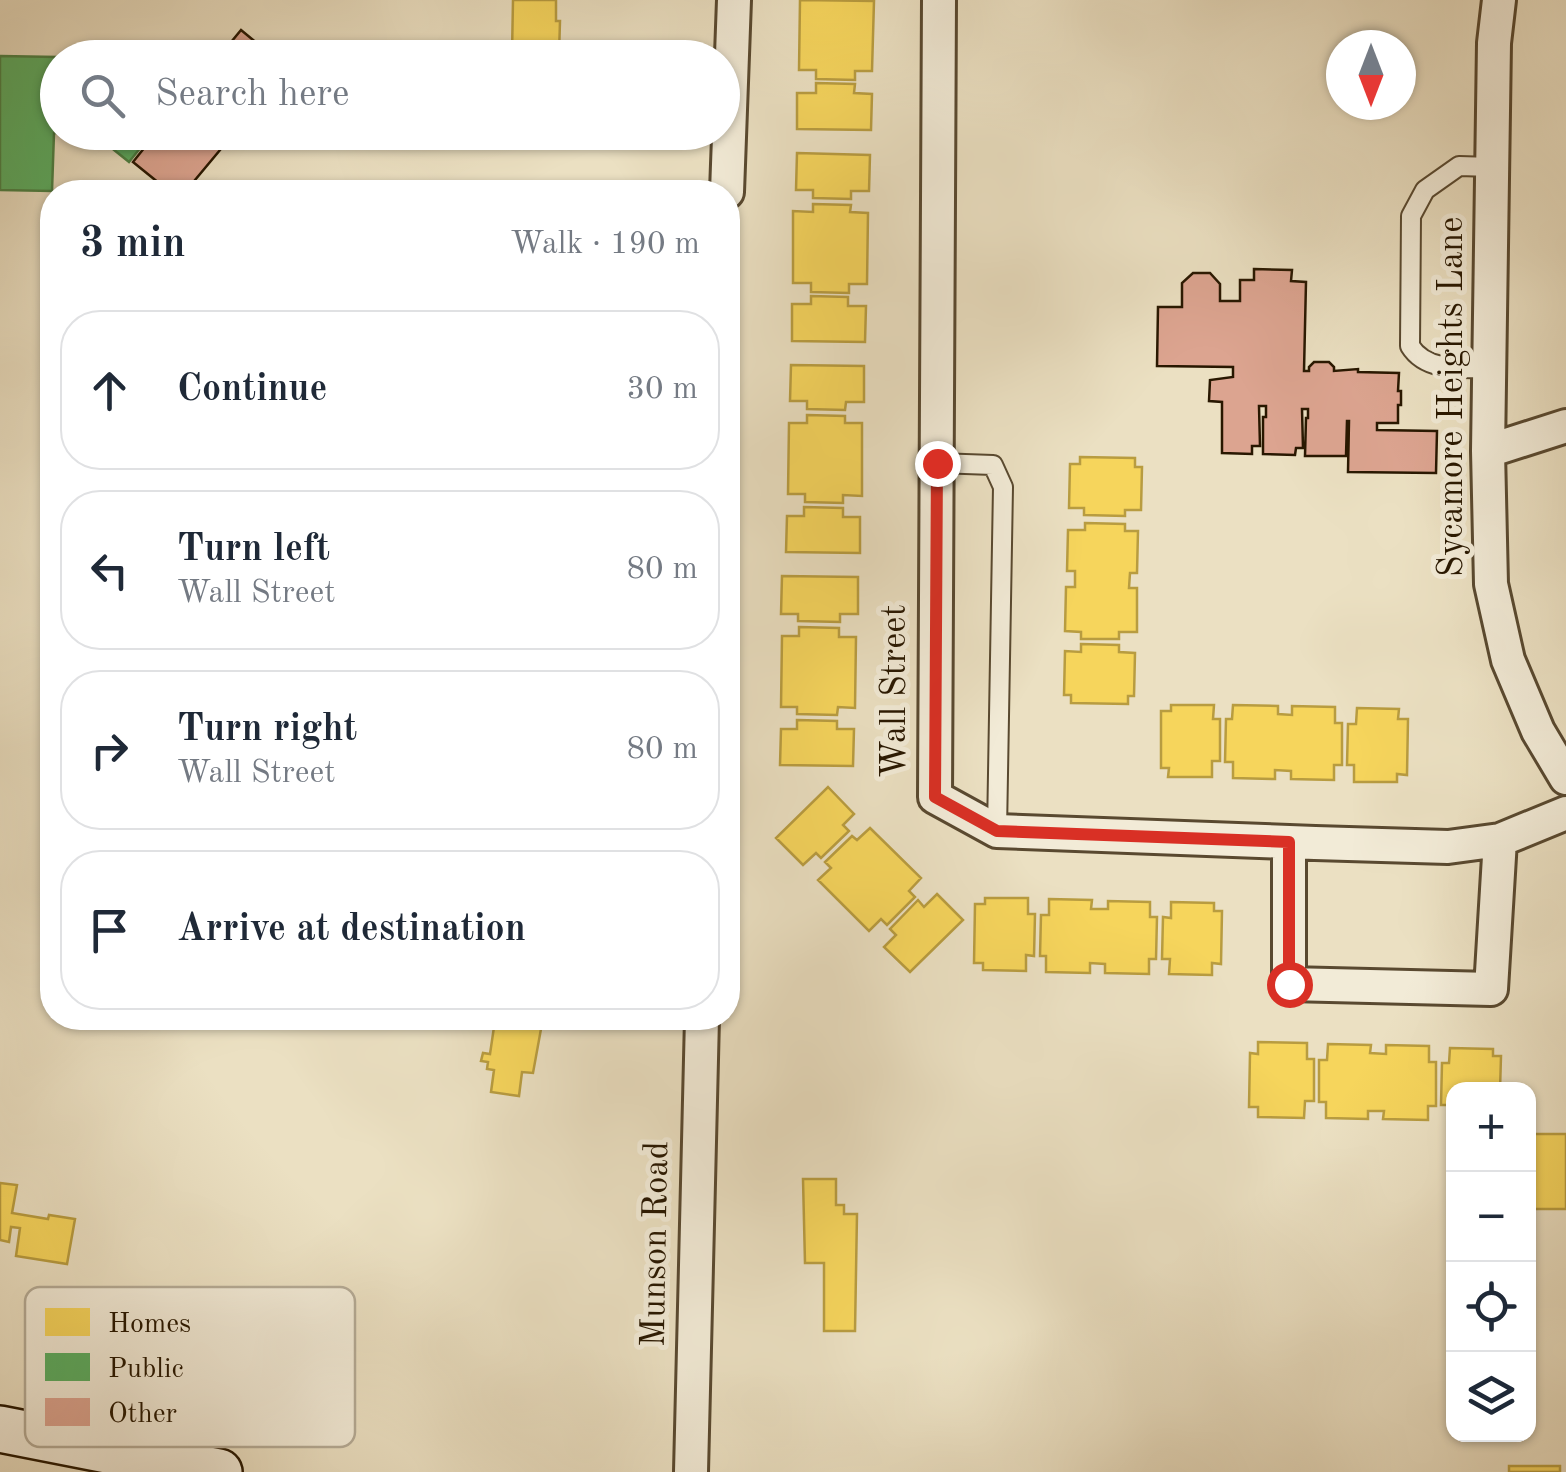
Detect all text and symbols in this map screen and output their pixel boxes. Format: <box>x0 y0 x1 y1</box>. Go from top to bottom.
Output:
north arrow <box>1326 30 1416 120</box>
search box <box>40 40 740 150</box>
icon: search <box>75 68 130 123</box>
text: Search here <box>155 76 350 114</box>
street label: Sycamore Heights Lane <box>1435 217 1470 577</box>
text: 3 min <box>80 224 186 266</box>
text: Walk · 190 m <box>510 229 700 261</box>
icon: ahead <box>82 363 137 418</box>
text: Continue <box>177 371 327 409</box>
text: 30 m <box>627 374 698 406</box>
route end <box>915 441 961 487</box>
text: Turn left <box>177 531 330 569</box>
icon: left <box>82 543 137 598</box>
text: 80 m <box>627 554 698 586</box>
text: Wall Street <box>177 578 335 610</box>
street label: Wall Street <box>878 604 913 778</box>
text: Turn right <box>177 711 357 749</box>
icon: right <box>82 723 137 778</box>
text: 80 m <box>627 734 698 766</box>
text: Wall Street <box>177 758 335 790</box>
icon: arrive <box>82 903 137 958</box>
text: Arrive at destination <box>177 911 526 949</box>
route start <box>1267 962 1313 1008</box>
map controls <box>1446 1082 1536 1442</box>
button: + <box>1446 1082 1536 1172</box>
street label: Munson Road <box>637 1141 675 1347</box>
button: − <box>1446 1172 1536 1262</box>
button: locate <box>1446 1262 1536 1352</box>
legend <box>25 1287 355 1447</box>
text: Homes <box>108 1311 191 1339</box>
button: layers <box>1446 1352 1536 1442</box>
text: Public <box>108 1356 184 1384</box>
text: Other <box>108 1401 177 1429</box>

